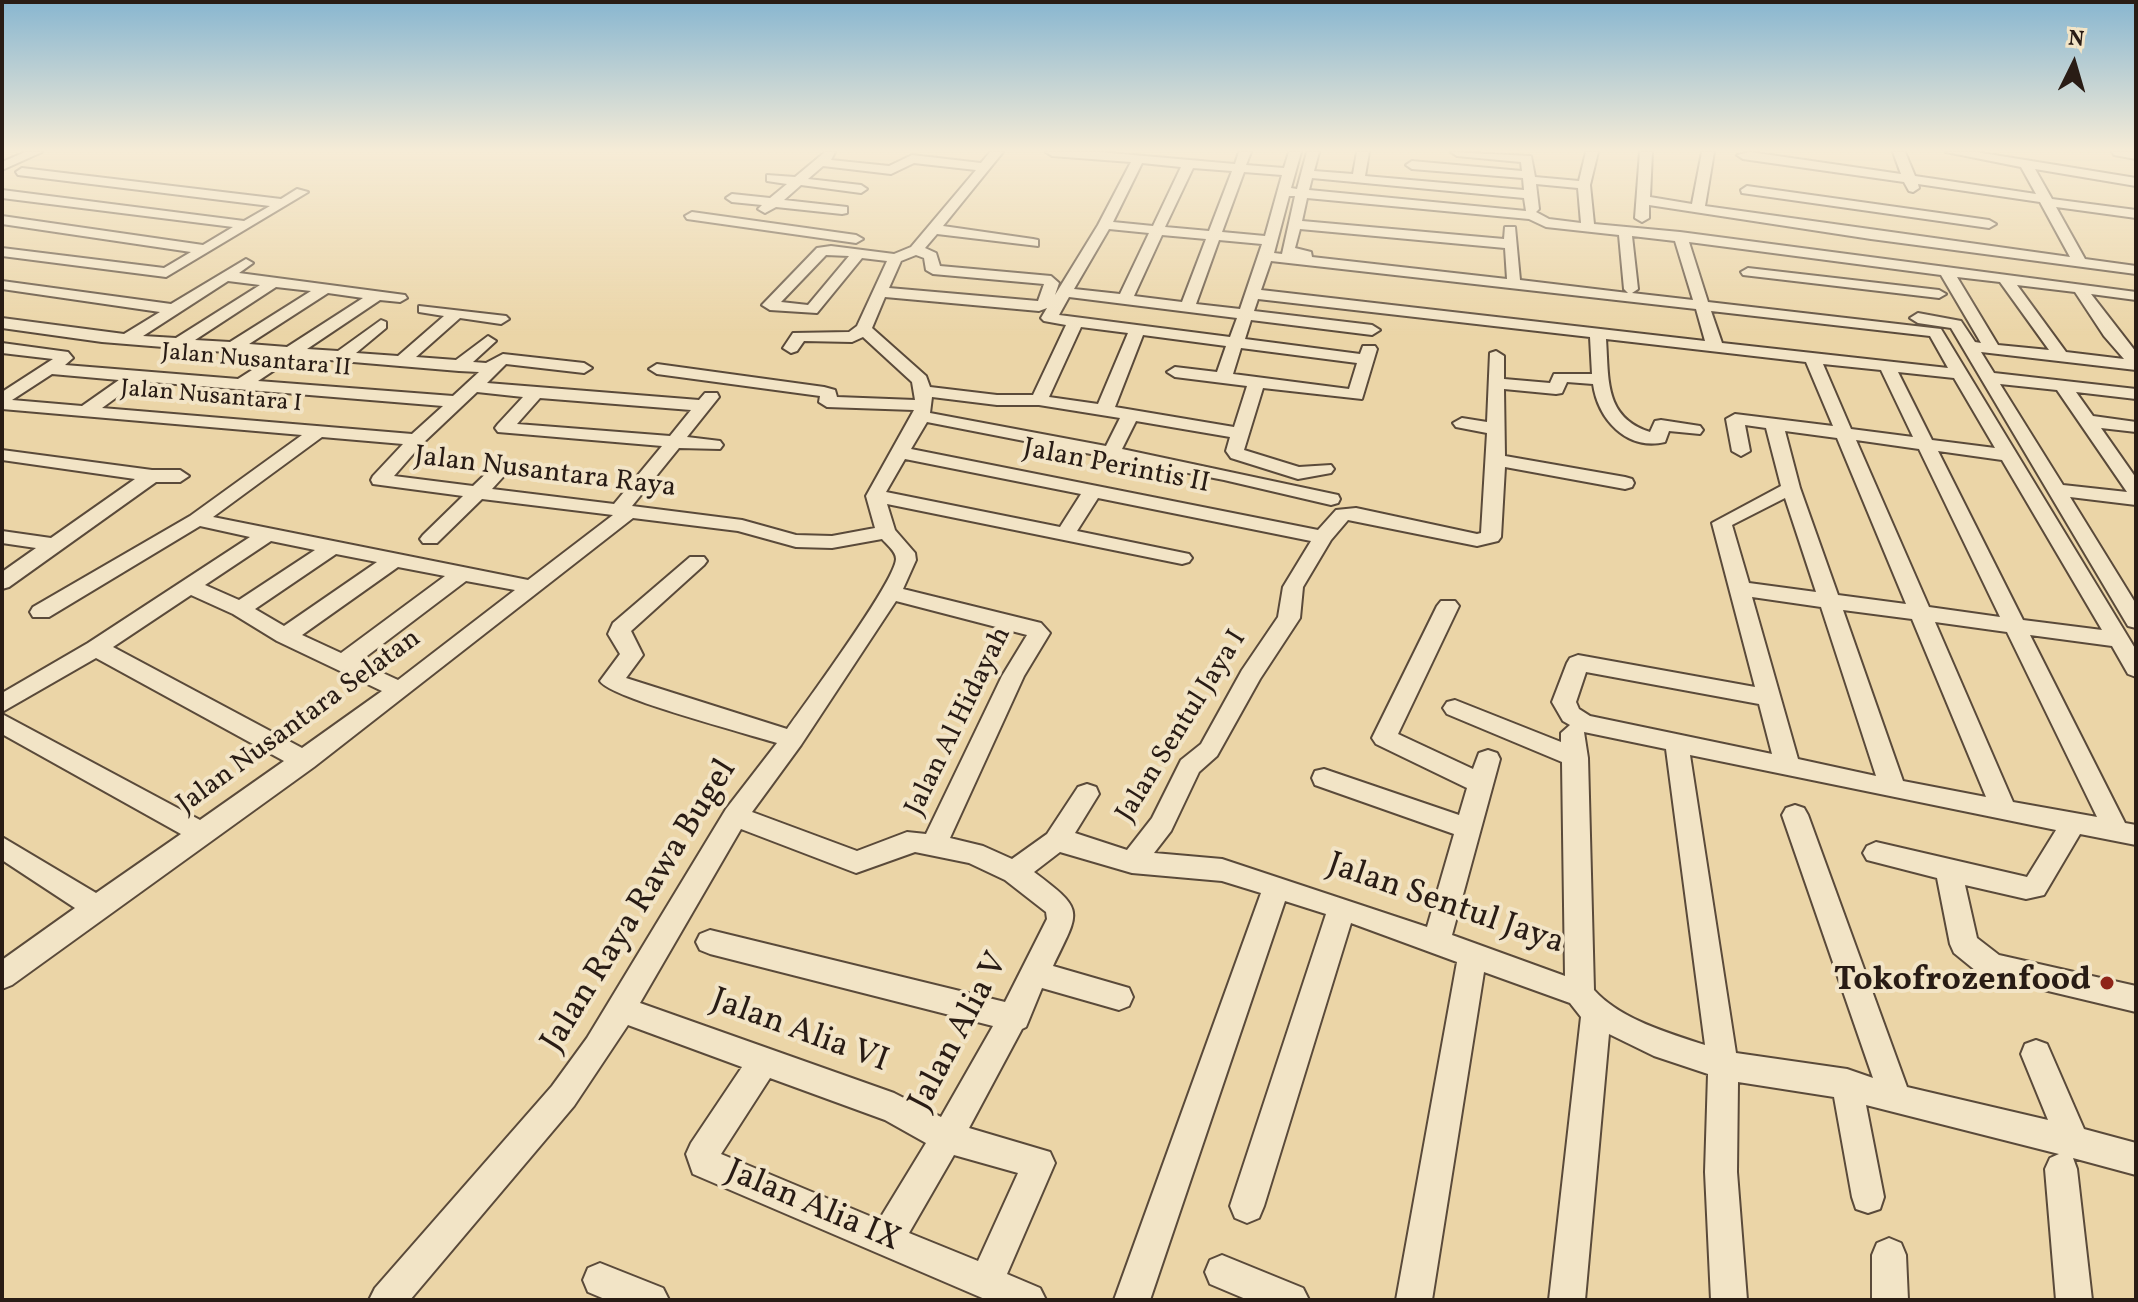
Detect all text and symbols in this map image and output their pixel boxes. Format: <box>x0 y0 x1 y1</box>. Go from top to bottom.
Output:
text: N <box>2067 23 2085 56</box>
north arrow <box>2034 24 2114 104</box>
street label: Jalan Nusantara II <box>160 339 352 385</box>
street label: Jalan Nusantara I <box>119 376 303 420</box>
street label: Jalan Perintis II <box>1020 433 1212 503</box>
street label: Jalan Nusantara Raya <box>412 441 678 507</box>
street label: Jalan Al Hidayah <box>900 622 1020 822</box>
street label: Jalan Nusantara Selatan <box>172 623 428 823</box>
street label: Jalan Sentul Jaya I <box>1111 625 1255 829</box>
street label: Jalan Raya Rawa Bugel <box>534 753 748 1061</box>
street label: Jalan Sentul Jaya <box>1321 846 1569 966</box>
street label: Jalan Alia V <box>902 947 1020 1119</box>
place label: Tokofrozenfood <box>1834 963 2091 1003</box>
marker: Tokofrozenfood <box>2098 974 2116 992</box>
street label: Jalan Alia VI <box>705 982 893 1084</box>
street label: Jalan Alia IX <box>719 1153 905 1263</box>

